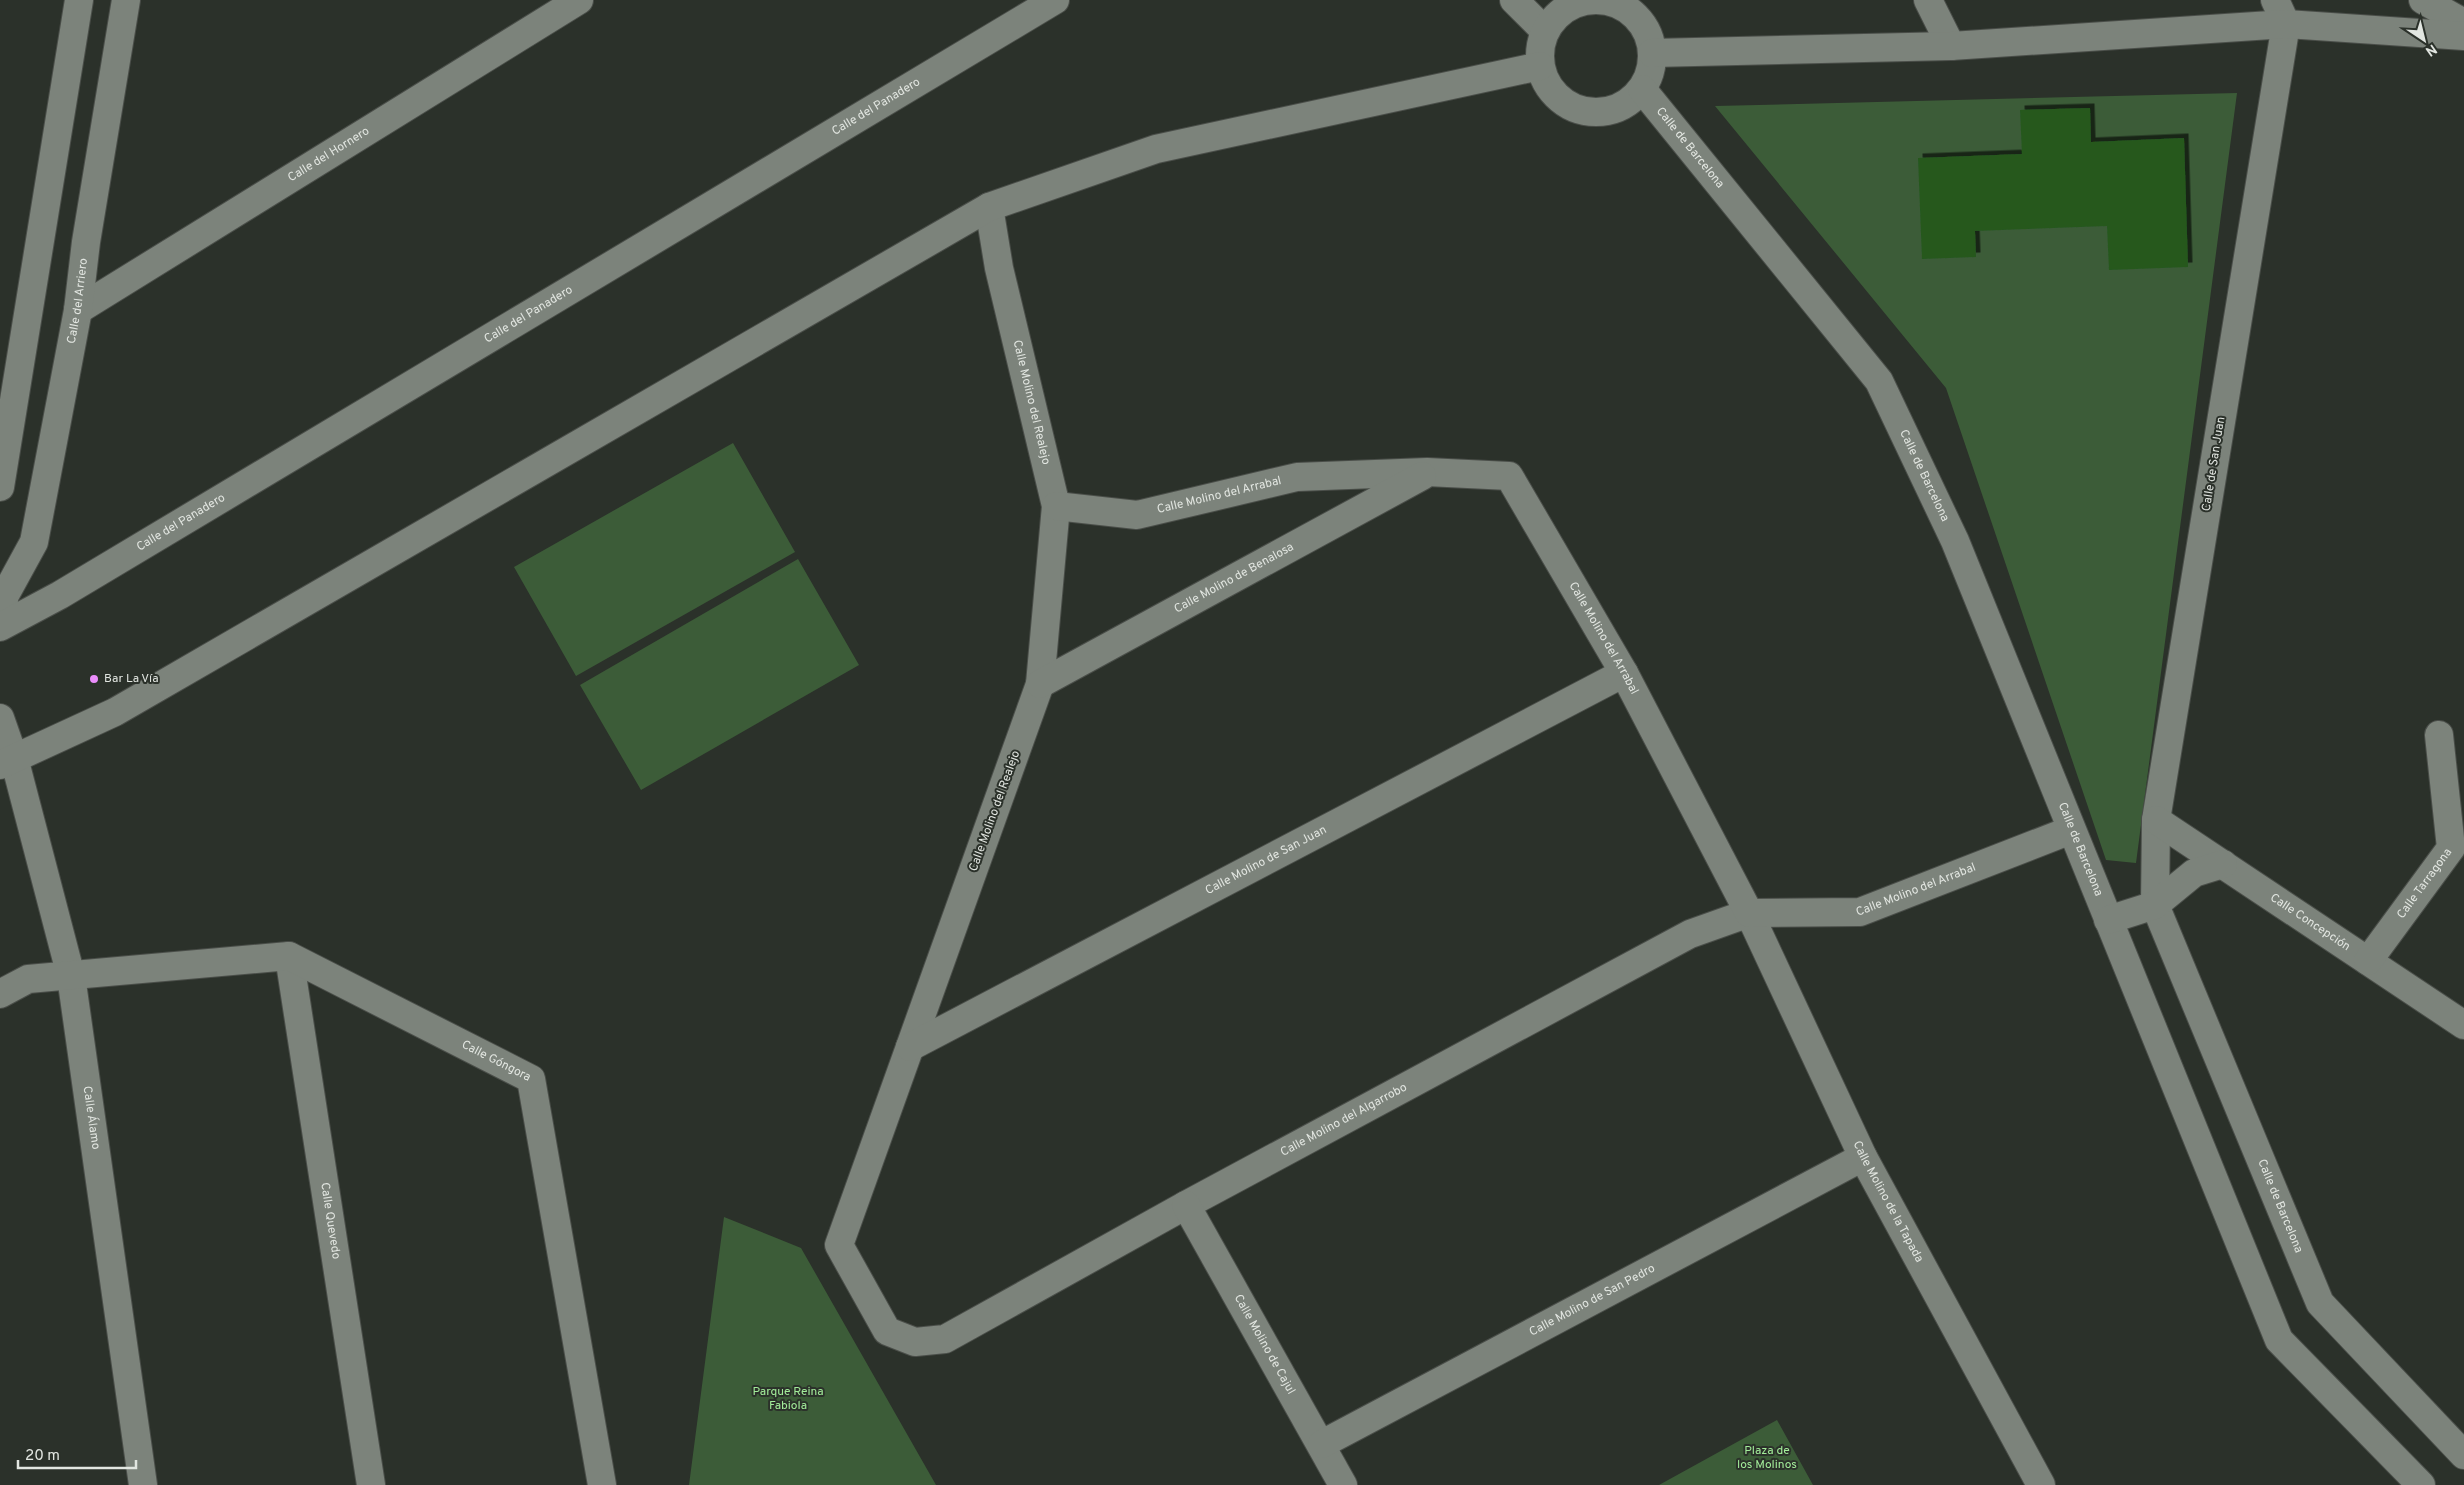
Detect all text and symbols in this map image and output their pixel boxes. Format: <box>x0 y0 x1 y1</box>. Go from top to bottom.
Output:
north arrow <box>2399 15 2449 65</box>
text: N <box>2422 40 2440 59</box>
street label: Calle del Panadero <box>829 74 924 140</box>
street label: Calle de Barcelona <box>1652 104 1728 192</box>
street label: Calle del Hornero <box>285 123 373 186</box>
street label: Calle del Arriero <box>64 257 92 345</box>
street label: Calle del Panadero <box>481 282 576 347</box>
street label: Calle Molino del Realejo <box>1009 338 1054 467</box>
street label: Calle de San Juan <box>2199 416 2229 512</box>
street label: Calle de Barcelona <box>1895 427 1953 524</box>
street label: Calle Molino del Arrabal <box>1155 473 1283 518</box>
street label: Calle del Panadero <box>134 490 228 555</box>
street label: Calle Molino de Benalosa <box>1171 539 1297 617</box>
street label: Calle Molino del Arrabal <box>1565 579 1642 697</box>
place label: Bar La Vía <box>104 671 158 687</box>
marker: Bar La Vía <box>88 673 100 685</box>
street label: Calle Molino del Realejo <box>966 748 1024 874</box>
street label: Calle de Barcelona <box>2054 800 2106 899</box>
street label: Calle Molino de San Juan <box>1203 822 1329 899</box>
street label: Calle Tarragona <box>2394 845 2456 922</box>
street label: Calle Molino del Arrabal <box>1854 860 1978 921</box>
street label: Calle Concepción <box>2267 890 2353 955</box>
street label: Calle Góngora <box>459 1037 533 1085</box>
street label: Calle Molino del Algarrobo <box>1278 1079 1410 1161</box>
street label: Calle Álamo <box>79 1085 104 1151</box>
street label: Calle Molino de la Tapada <box>1849 1138 1927 1265</box>
street label: Calle de Barcelona <box>2253 1157 2306 1255</box>
street label: Calle Quevedo <box>316 1181 344 1261</box>
street label: Calle Molino de San Pedro <box>1527 1261 1658 1341</box>
street label: Calle Molino de Cajul <box>1230 1292 1299 1397</box>
park label: Parque Reina Fabiola <box>752 1384 824 1414</box>
scale bar <box>18 1438 135 1470</box>
park label: Plaza de los Molinos <box>1737 1443 1797 1473</box>
text: 20 m <box>25 1447 60 1466</box>

